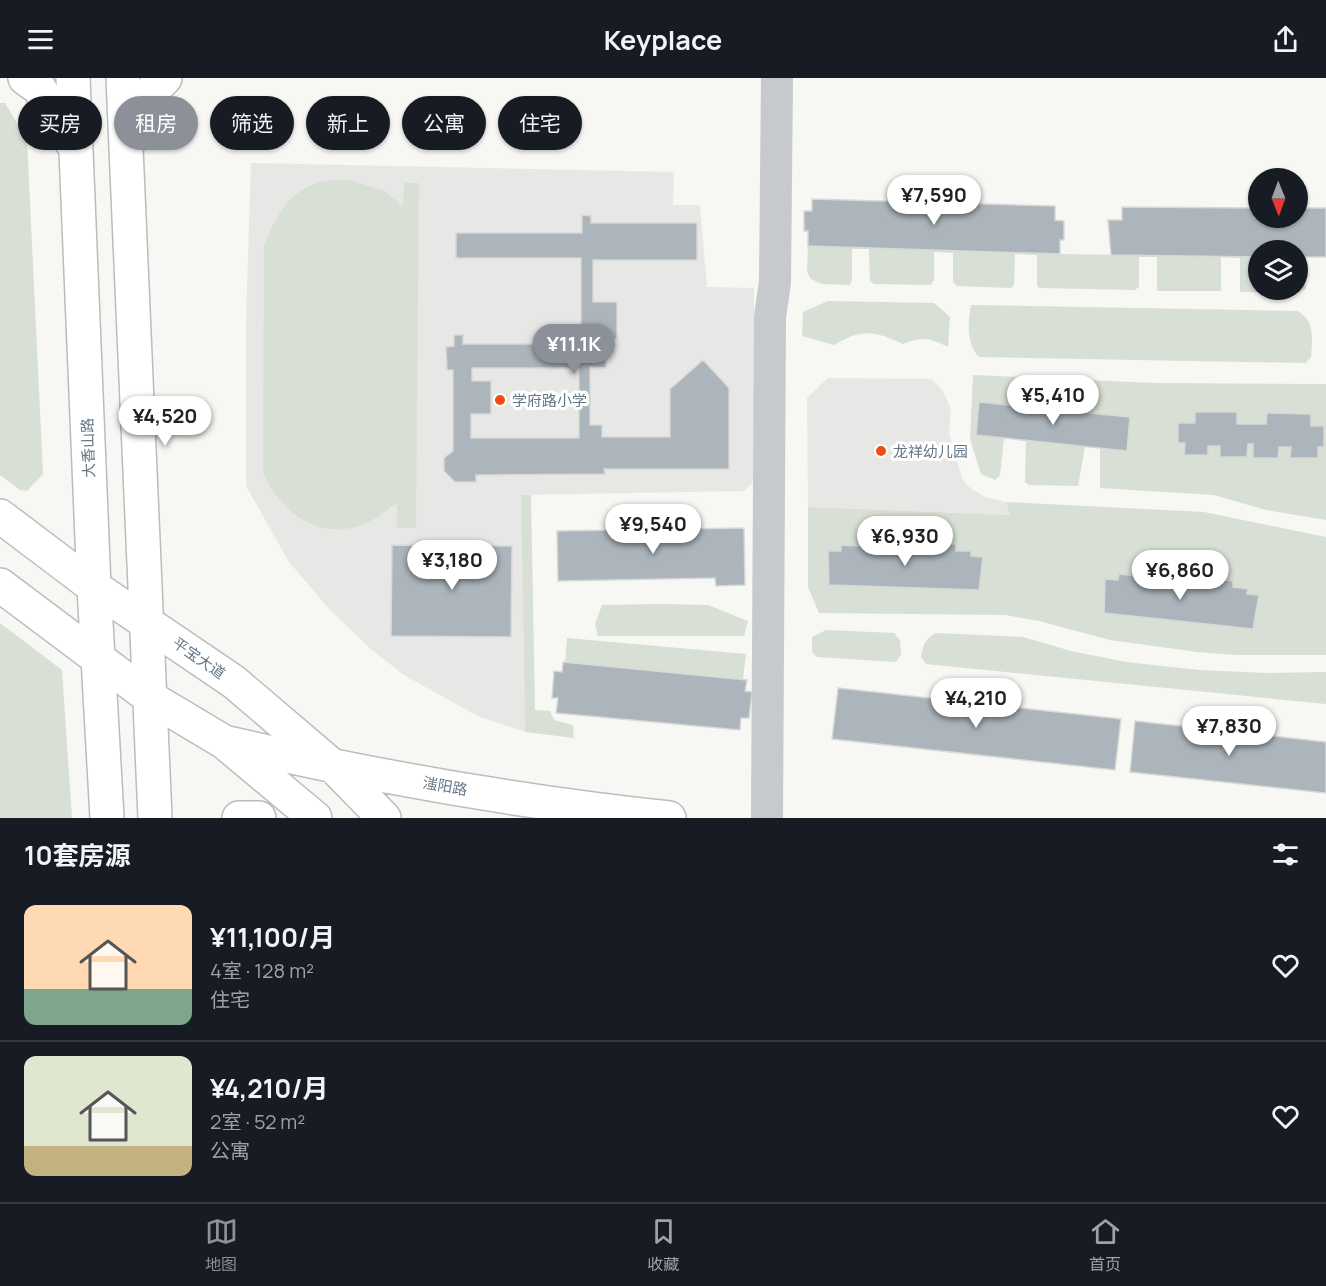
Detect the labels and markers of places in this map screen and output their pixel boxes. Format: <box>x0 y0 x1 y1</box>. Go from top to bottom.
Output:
pin: ¥7,590 <box>885 175 983 226</box>
pin: ¥11.1K <box>525 324 623 375</box>
pin: ¥5,410 <box>1004 375 1102 426</box>
place label: 学府路小学 <box>512 390 587 411</box>
marker: 学府路小学 <box>493 393 507 407</box>
pin: ¥4,520 <box>116 396 214 447</box>
place label: 龙祥幼儿园 <box>893 441 968 462</box>
marker: 龙祥幼儿园 <box>874 444 888 458</box>
pin: ¥9,540 <box>604 504 702 555</box>
pin: ¥6,930 <box>856 516 954 567</box>
pin: ¥3,180 <box>403 540 501 591</box>
pin: ¥6,860 <box>1131 550 1229 601</box>
pin: ¥4,210 <box>927 678 1025 729</box>
pin: ¥7,830 <box>1180 706 1278 757</box>

